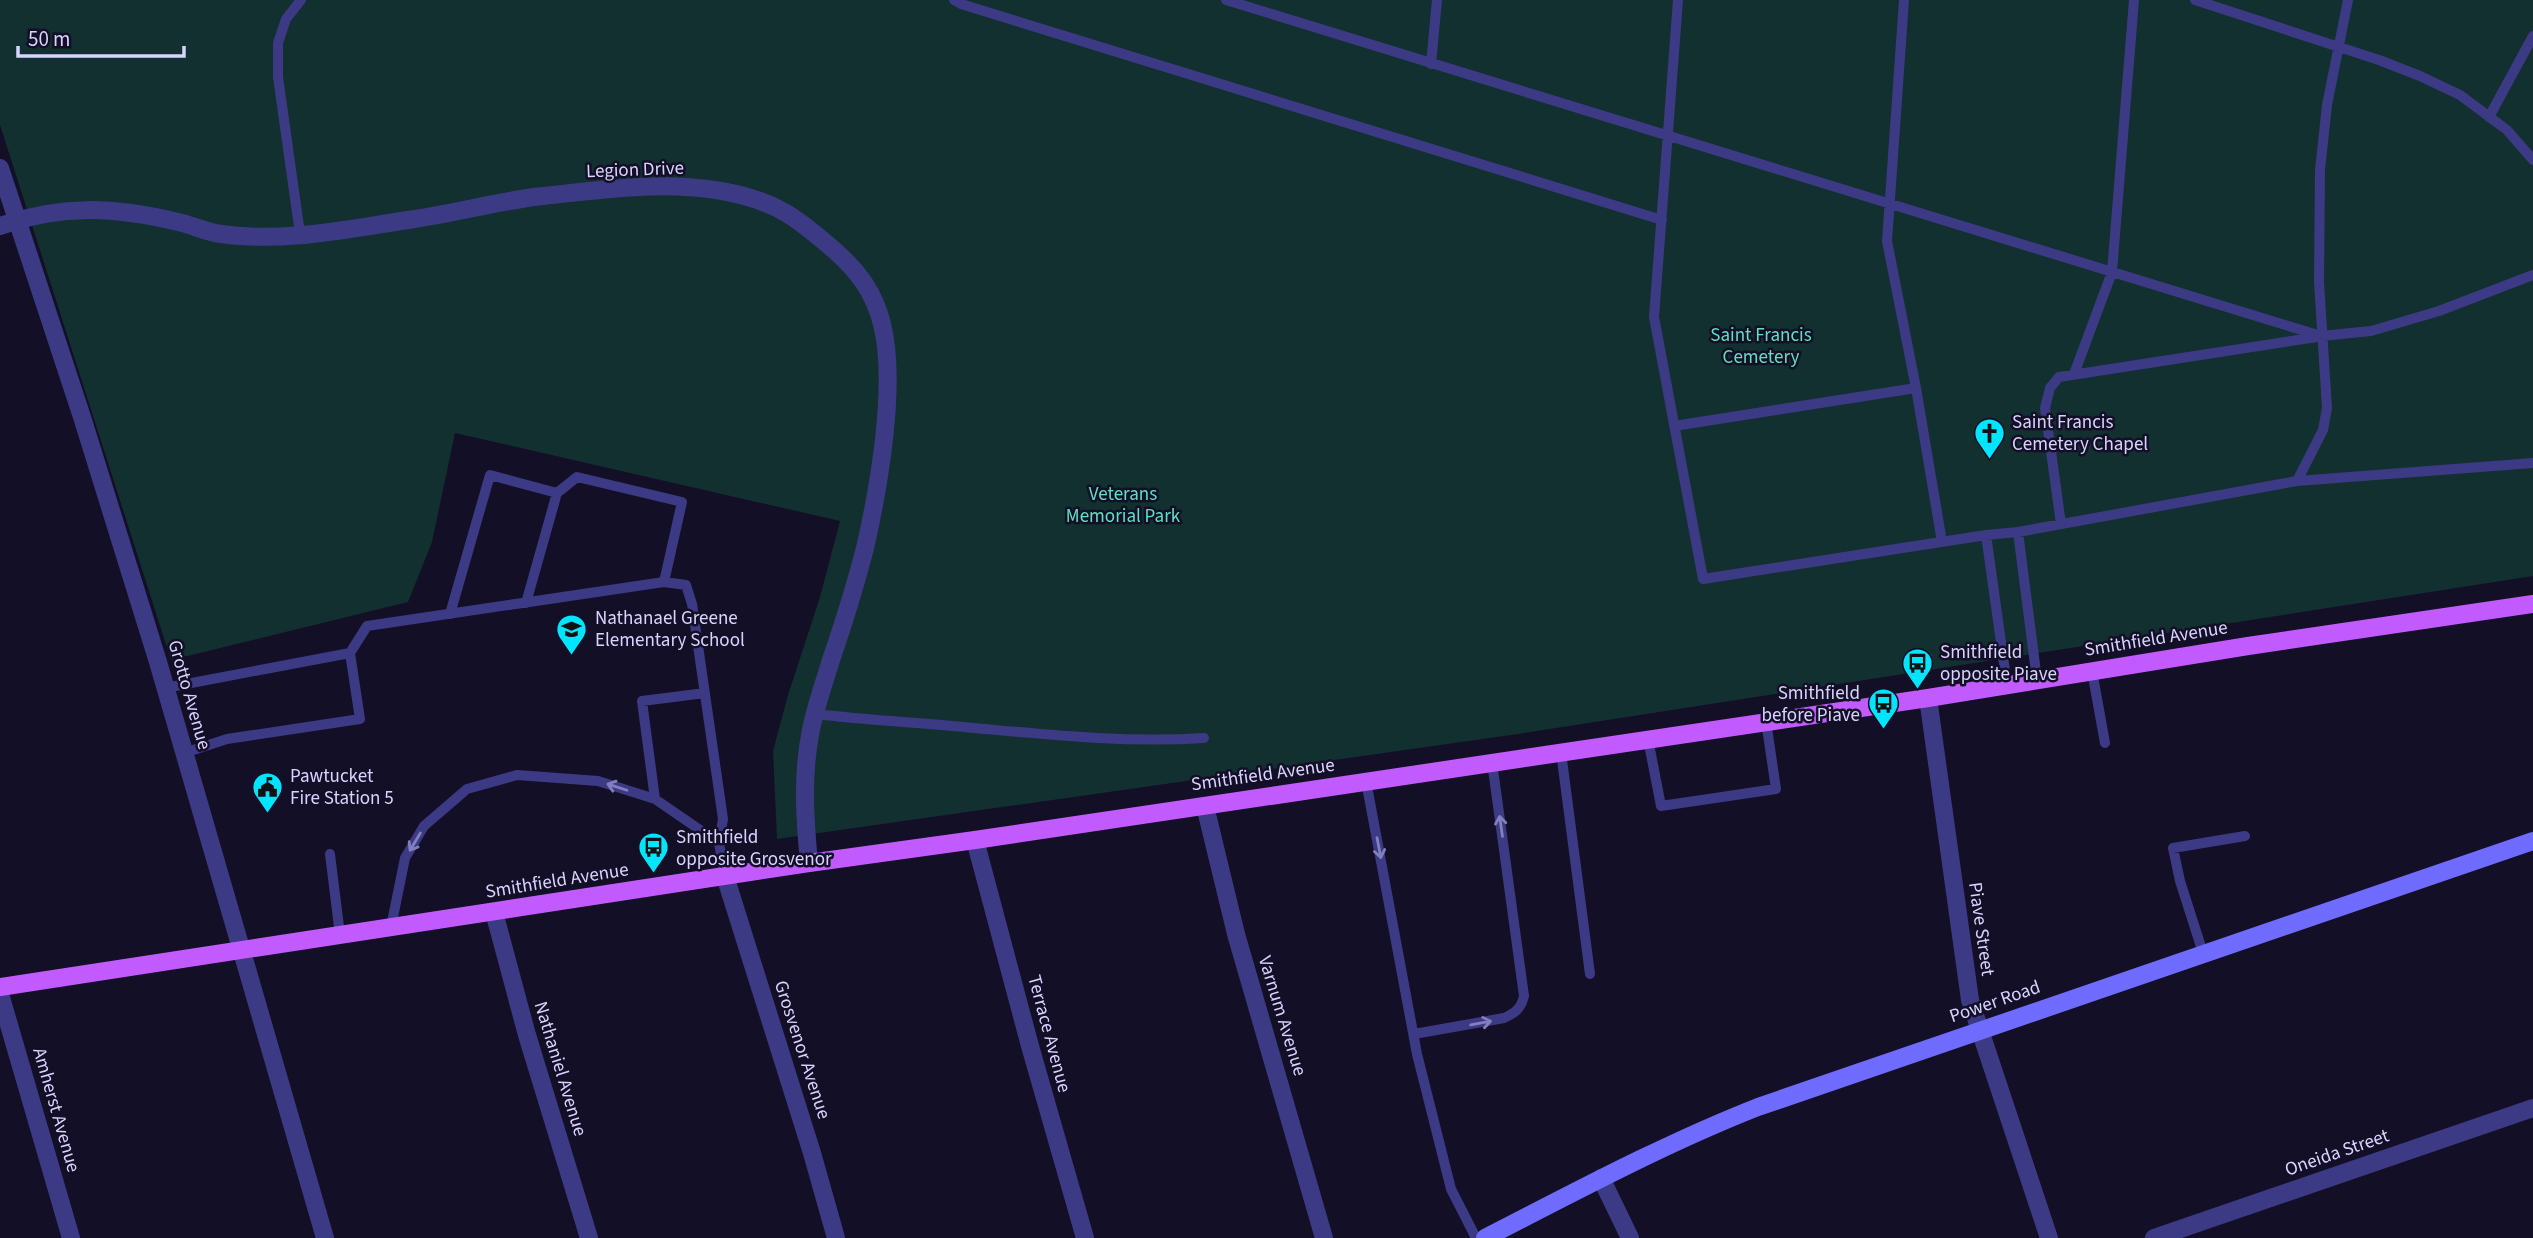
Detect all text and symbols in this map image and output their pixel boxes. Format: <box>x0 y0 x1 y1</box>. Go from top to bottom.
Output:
scale bar <box>18 14 184 58</box>
text: 50 m <box>28 24 70 54</box>
street label: Legion Drive <box>585 155 685 185</box>
park label: Saint Francis Cemetery <box>1710 322 1812 371</box>
place label: Saint Francis Cemetery Chapel <box>2012 409 2148 458</box>
church icon: Saint Francis Cemetery Chapel <box>1972 416 2006 460</box>
park label: Veterans Memorial Park <box>1066 481 1181 530</box>
place label: Nathanael Greene Elementary School <box>595 605 745 654</box>
school or university icon: Nathanael Greene Elementary School <box>555 612 589 656</box>
street label: Smithfield Avenue <box>2082 614 2230 664</box>
street label: Grotto Avenue <box>160 637 218 753</box>
place label: Smithfield opposite Piave <box>1940 639 2057 688</box>
bus stop icon: Smithfield opposite Piave <box>1900 646 1934 690</box>
place label: Smithfield before Piave <box>1762 680 1860 729</box>
bus stop icon: Smithfield before Piave <box>1866 687 1900 731</box>
street label: Smithfield Avenue <box>1189 752 1337 798</box>
place label: Pawtucket Fire Station 5 <box>290 763 394 812</box>
public building icon: Pawtucket Fire Station 5 <box>250 770 284 814</box>
one-way arrow <box>606 780 628 793</box>
one-way arrow <box>1494 815 1507 838</box>
place label: Smithfield opposite Grosvenor <box>676 824 832 873</box>
one-way arrow <box>408 831 422 851</box>
bus stop icon: Smithfield opposite Grosvenor <box>636 831 670 875</box>
one-way arrow <box>1372 836 1386 859</box>
street label: Smithfield Avenue <box>483 856 631 906</box>
street label: Piave Street <box>1961 880 2001 978</box>
street label: Varnum Avenue <box>1251 953 1313 1079</box>
street label: Terrace Avenue <box>1020 972 1078 1096</box>
street label: Power Road <box>1946 974 2044 1030</box>
street label: Grosvenor Avenue <box>767 977 837 1123</box>
street label: Nathaniel Avenue <box>527 998 593 1140</box>
one-way arrow <box>1469 1015 1492 1029</box>
street label: Amherst Avenue <box>25 1044 87 1176</box>
street label: Oneida Street <box>2281 1122 2393 1183</box>

